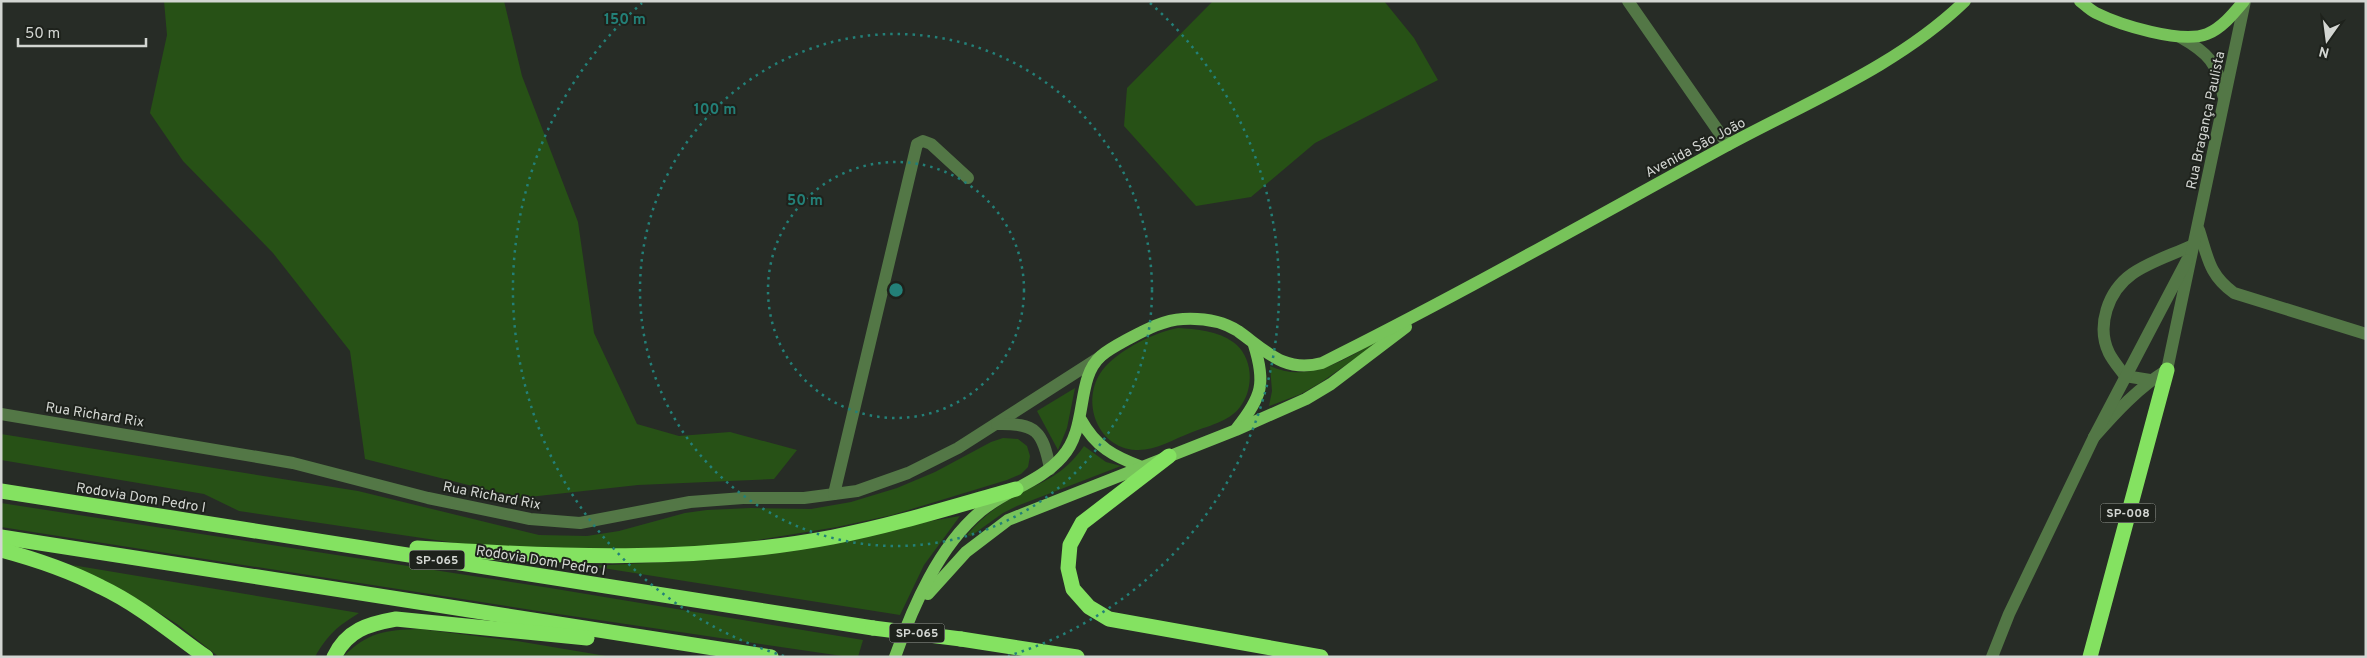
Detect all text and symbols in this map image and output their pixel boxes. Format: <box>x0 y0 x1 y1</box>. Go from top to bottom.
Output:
text: 150 m <box>604 11 646 30</box>
scale bar <box>18 15 145 47</box>
north arrow <box>2302 15 2352 65</box>
text: 50 m <box>25 25 60 44</box>
text: N <box>2317 42 2331 61</box>
street label: Rua Bragança Paulista <box>2184 50 2229 191</box>
text: 100 m <box>694 101 736 120</box>
street label: Avenida São João <box>1643 115 1749 182</box>
text: 50 m <box>787 192 823 211</box>
centre of rings <box>887 281 905 299</box>
street label: Rua Richard Rix <box>44 399 145 432</box>
street label: Rua Richard Rix <box>441 479 542 514</box>
street label: Rodovia Dom Pedro I <box>75 480 207 517</box>
road number: SP-008 <box>2100 503 2156 522</box>
street label: Rodovia Dom Pedro I <box>475 543 607 580</box>
road number: SP-065 <box>410 550 464 570</box>
road number: SP-065 <box>890 624 944 642</box>

